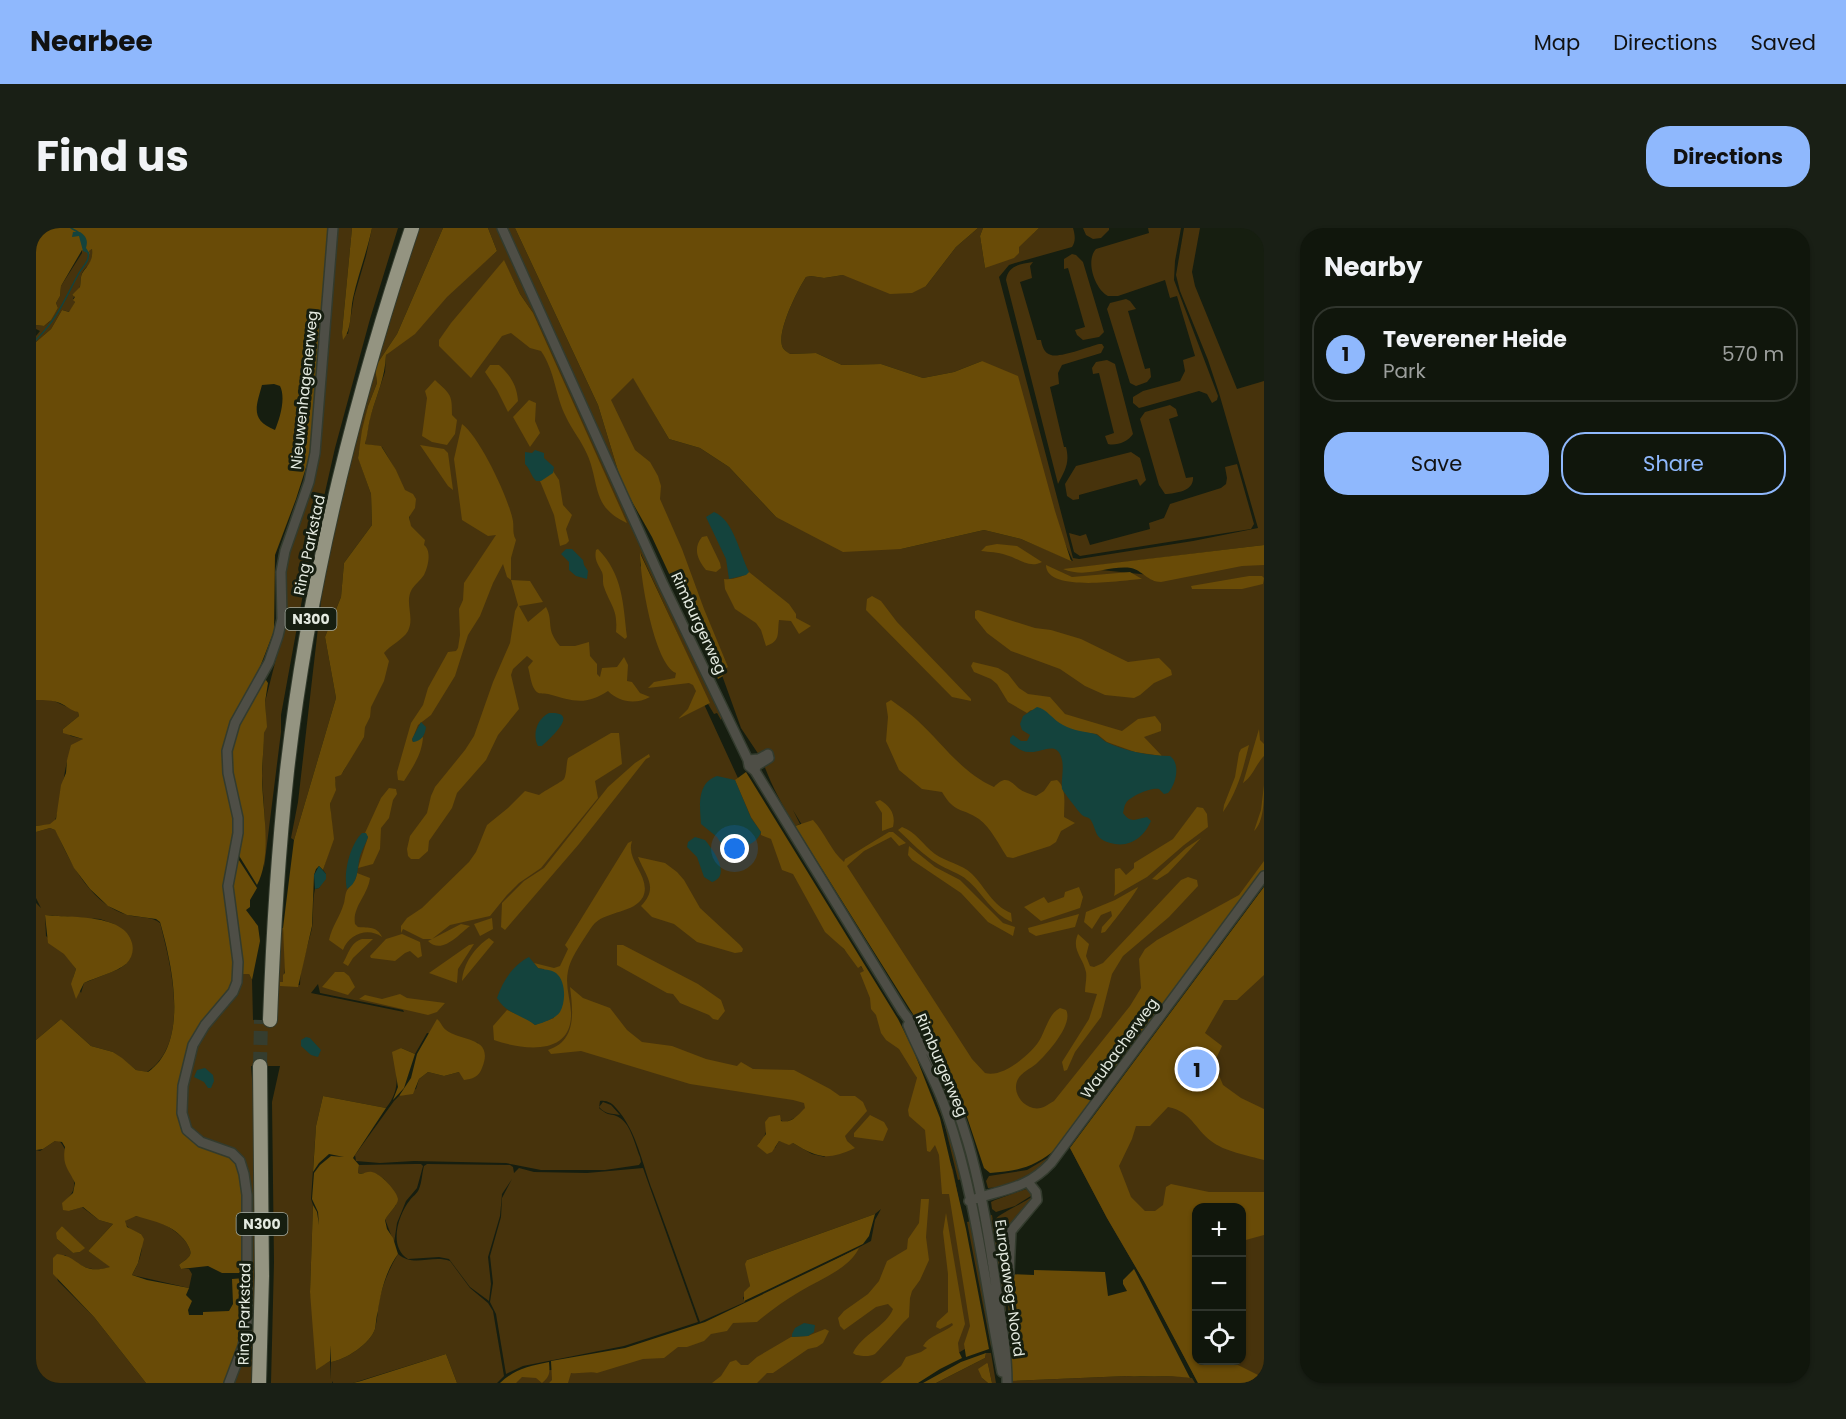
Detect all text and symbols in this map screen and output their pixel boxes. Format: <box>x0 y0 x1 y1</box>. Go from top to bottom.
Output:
text: Nearbee <box>30 22 153 61</box>
text: Map <box>1534 28 1580 57</box>
text: Directions <box>1613 28 1717 57</box>
text: Saved <box>1750 28 1816 57</box>
button: Directions <box>1646 126 1810 187</box>
text: Find us <box>36 127 189 186</box>
text: Nearby <box>1324 249 1422 285</box>
street label: Nieuwenhagenerweg <box>285 309 323 471</box>
text: Teverener Heide <box>1383 324 1567 355</box>
text: 1 <box>1342 340 1349 368</box>
text: 570 m <box>1722 340 1784 368</box>
text: Park <box>1383 357 1426 385</box>
button: Save <box>1324 432 1549 495</box>
button: Share <box>1561 432 1786 495</box>
street label: Ring Parkstad <box>288 493 330 597</box>
street label: Rimburgerweg <box>666 569 732 677</box>
road number: N300 <box>286 608 336 630</box>
your location <box>720 834 749 863</box>
street label: Waubacherweg <box>1075 993 1163 1103</box>
street label: Rimburgerweg <box>911 1010 973 1120</box>
pin: 1 <box>1178 1046 1216 1092</box>
map controls <box>1192 1203 1246 1365</box>
button: + <box>1192 1203 1246 1257</box>
road number: N300 <box>236 1213 288 1235</box>
street label: Europaweg-Noord <box>990 1218 1030 1358</box>
button: − <box>1192 1257 1246 1311</box>
street label: Ring Parkstad <box>233 1263 255 1365</box>
button: locate <box>1192 1311 1246 1365</box>

